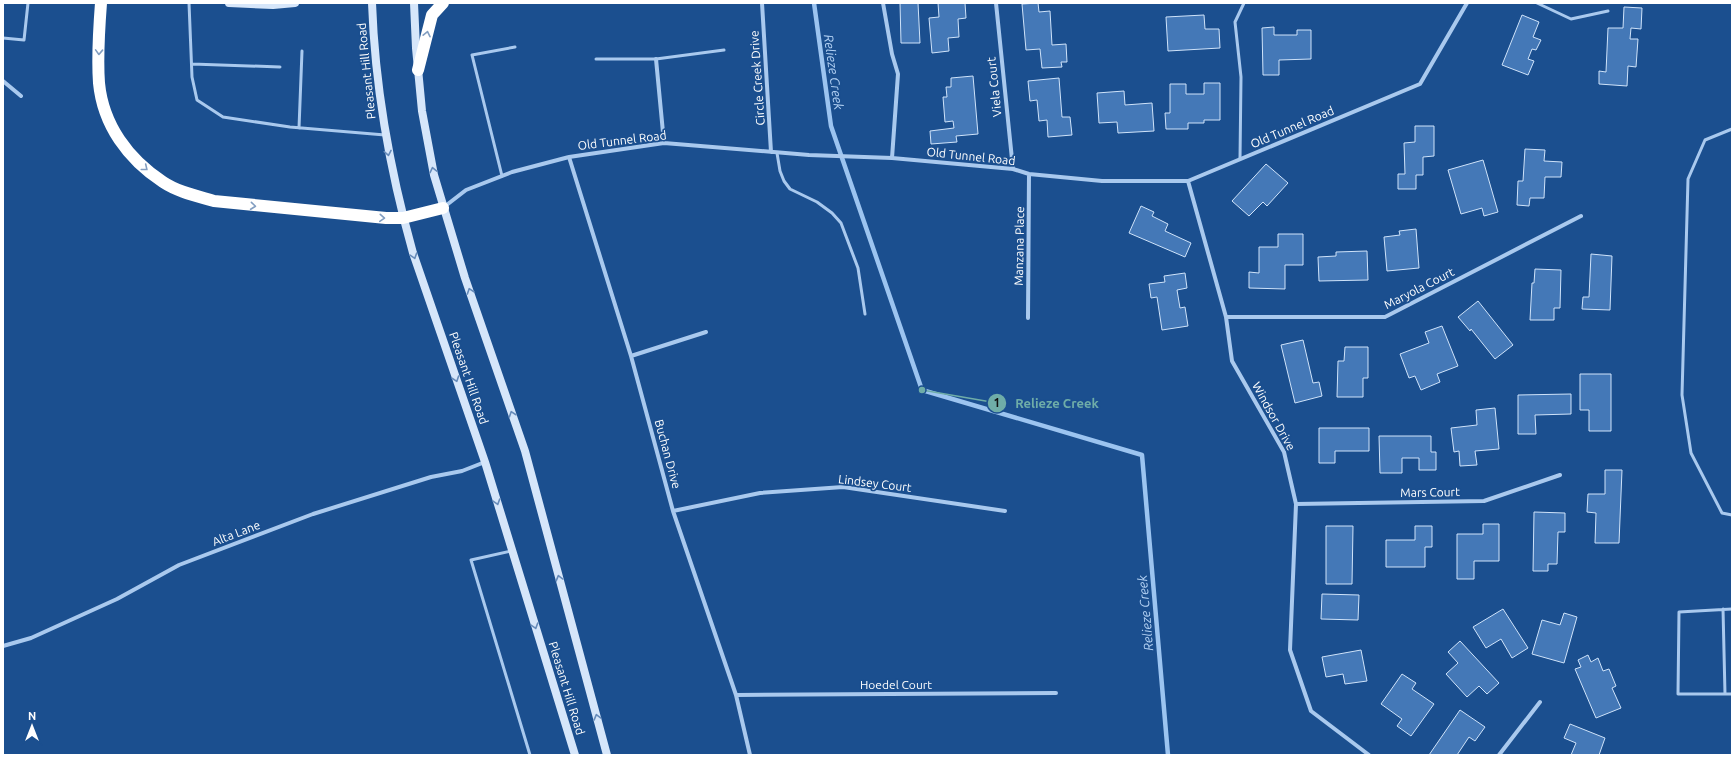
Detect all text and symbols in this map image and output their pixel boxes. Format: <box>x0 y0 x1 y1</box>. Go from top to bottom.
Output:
street label: Pleasant Hill Road <box>354 22 378 120</box>
street label: Circle Creek Drive <box>747 30 767 126</box>
one-way arrow <box>423 31 431 38</box>
water label: Relieze Creek <box>822 33 846 111</box>
one-way arrow <box>95 49 103 55</box>
street label: Viela Court <box>984 56 1004 118</box>
street label: Old Tunnel Road <box>1248 104 1336 150</box>
street label: Old Tunnel Road <box>577 128 667 152</box>
street label: Old Tunnel Road <box>926 145 1016 167</box>
one-way arrow <box>384 150 392 156</box>
one-way arrow <box>140 163 147 170</box>
one-way arrow <box>429 167 437 173</box>
one-way arrow <box>250 201 256 210</box>
street label: Manzana Place <box>1012 206 1026 286</box>
one-way arrow <box>379 213 385 222</box>
one-way arrow <box>409 252 418 259</box>
street label: Maryola Court <box>1382 265 1456 311</box>
one-way arrow <box>466 288 475 295</box>
street label: Pleasant Hill Road <box>447 330 491 426</box>
one-way arrow <box>451 375 460 382</box>
street label: Windsor Drive <box>1250 380 1298 452</box>
callout: Relieze Creek <box>987 391 1106 416</box>
text: 1 <box>994 396 1000 409</box>
text: Relieze Creek <box>1015 396 1099 410</box>
one-way arrow <box>509 411 517 418</box>
street label: Buchan Drive <box>653 418 683 490</box>
street label: Lindsey Court <box>838 472 913 494</box>
street label: Mars Court <box>1400 485 1460 499</box>
one-way arrow <box>492 499 501 506</box>
street label: Alta Lane <box>210 518 262 548</box>
water label: Relieze Creek <box>1135 574 1155 651</box>
one-way arrow <box>556 575 564 582</box>
one-way arrow <box>530 623 539 630</box>
street label: Pleasant Hill Road <box>547 640 587 736</box>
street label: Hoedel Court <box>860 678 932 691</box>
north arrow <box>12 706 52 746</box>
text: N <box>28 710 36 722</box>
one-way arrow <box>593 714 602 721</box>

